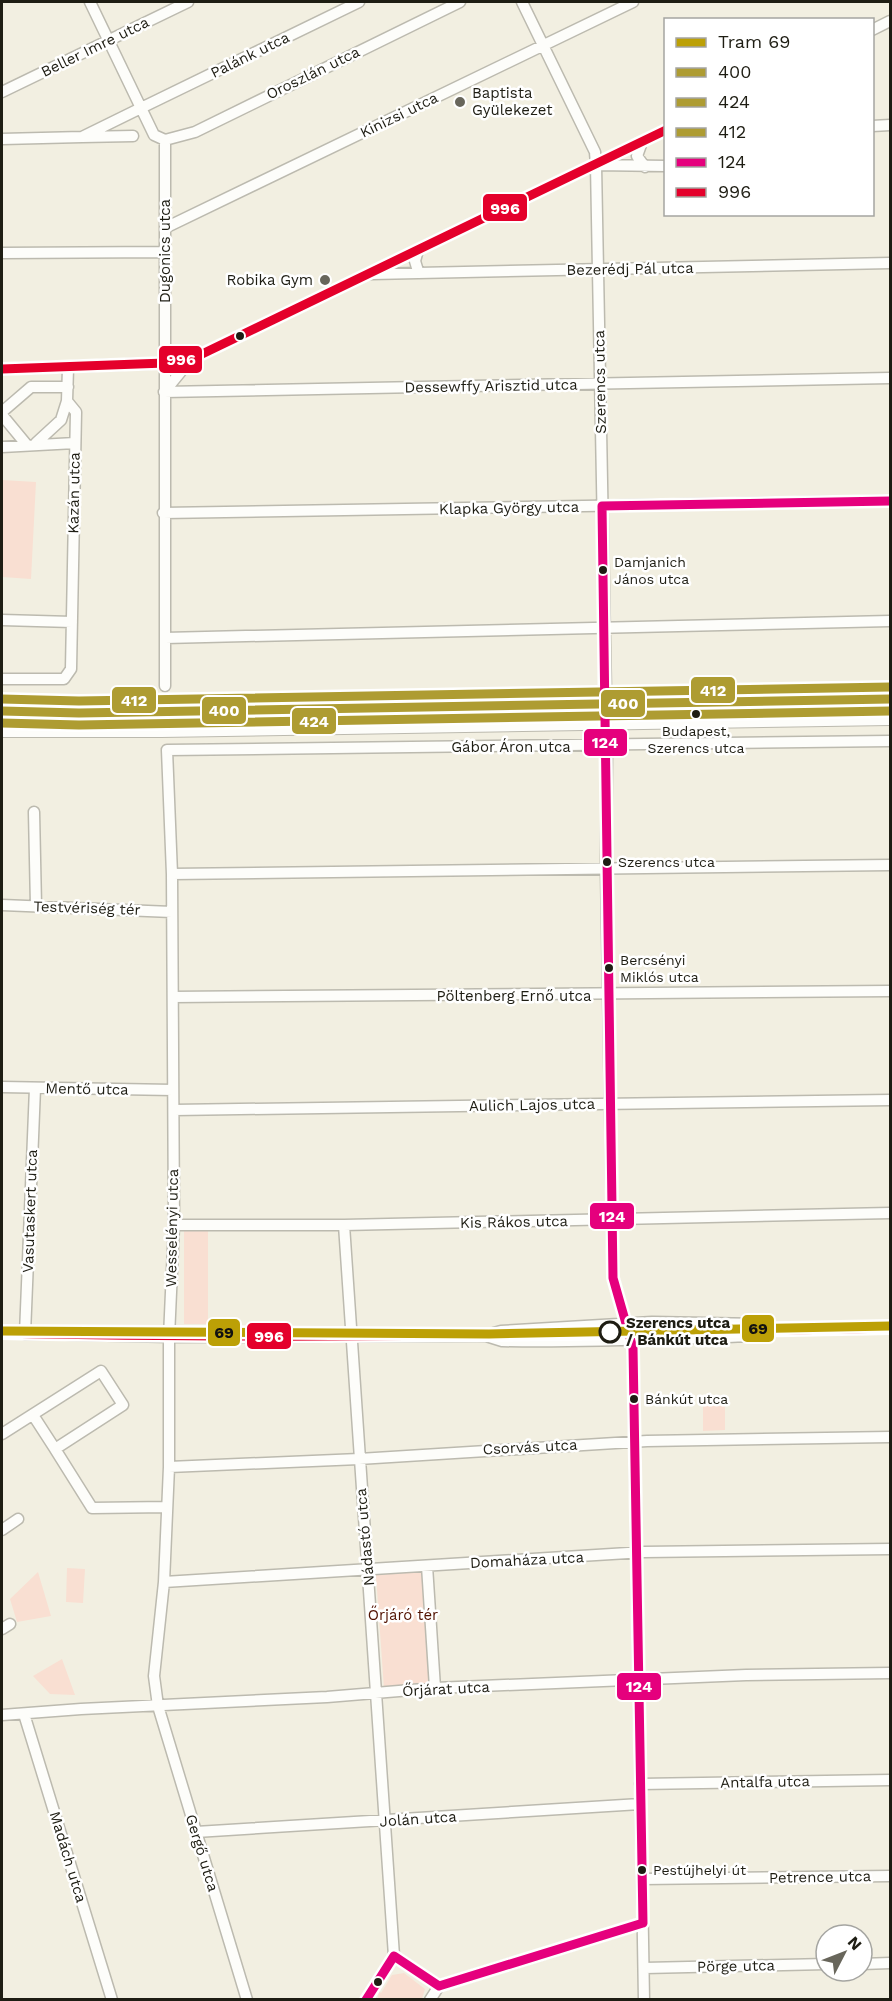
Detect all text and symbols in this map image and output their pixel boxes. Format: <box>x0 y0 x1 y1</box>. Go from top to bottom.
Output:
street label: Beller Imre utca <box>38 13 152 81</box>
legend <box>664 18 874 216</box>
street label: Palánk utca <box>208 28 293 82</box>
text: Tram 69 <box>718 31 790 52</box>
street label: Oroszlán utca <box>263 42 363 103</box>
text: 400 <box>718 61 751 82</box>
place label: Baptista Gyülekezet <box>472 84 553 119</box>
street label: Kinizsi utca <box>357 88 441 142</box>
text: 424 <box>718 91 750 112</box>
marker: Baptista Gyülekezet <box>453 95 467 109</box>
text: 412 <box>718 121 746 142</box>
text: 124 <box>718 151 746 172</box>
text: 996 <box>718 181 751 202</box>
line badge: 996 <box>482 193 528 222</box>
street label: Dugonics utca <box>156 198 174 303</box>
text: 996 <box>490 199 520 218</box>
street label: Bezerédj Pál utca <box>566 259 694 279</box>
place label: Robika Gym <box>226 271 313 289</box>
marker: Robika Gym <box>318 273 332 287</box>
street label: Szerencs utca <box>590 329 610 434</box>
unlabelled marker <box>234 330 246 342</box>
line badge: 996 <box>158 345 203 374</box>
text: 996 <box>166 350 196 369</box>
street label: Dessewffy Arisztid utca <box>404 375 578 397</box>
street label: Kazán utca <box>64 452 84 534</box>
street label: Klapka György utca <box>439 498 580 518</box>
place label: Damjanich János utca <box>614 554 689 587</box>
marker: Damjanich János utca <box>597 564 609 576</box>
line badge: 412 <box>690 676 736 704</box>
text: 412 <box>700 681 726 700</box>
line badge: 412 <box>111 686 157 714</box>
line badge: 400 <box>600 689 646 718</box>
text: 412 <box>121 691 147 710</box>
text: 400 <box>608 694 638 713</box>
line badge: 400 <box>201 696 247 725</box>
text: 400 <box>209 701 239 720</box>
line badge: 424 <box>291 707 337 735</box>
marker: Budapest, Szerencs utca <box>690 708 702 720</box>
text: 424 <box>299 712 329 731</box>
place label: Budapest, Szerencs utca <box>648 723 744 756</box>
line badge: 124 <box>583 728 628 757</box>
text: 124 <box>592 733 618 752</box>
street label: Gábor Áron utca <box>451 738 571 756</box>
place label: Szerencs utca <box>618 854 715 870</box>
marker: Szerencs utca <box>601 856 613 868</box>
street label: Testvériség tér <box>33 897 141 919</box>
place label: Bercsényi Miklós utca <box>620 952 699 985</box>
marker: Bercsényi Miklós utca <box>603 962 615 974</box>
street label: Pöltenberg Ernő utca <box>437 987 592 1005</box>
street label: Mentő utca <box>45 1079 129 1099</box>
street label: Aulich Lajos utca <box>469 1095 596 1115</box>
street label: Vasutaskert utca <box>19 1148 41 1273</box>
street label: Wesselényi utca <box>162 1168 182 1287</box>
line badge: 124 <box>589 1202 635 1230</box>
text: 124 <box>599 1207 625 1226</box>
street label: Kis Rákos utca <box>460 1212 569 1232</box>
place label: Szerencs utca / Bánkút utca <box>626 1314 730 1349</box>
line badge: 69 <box>741 1314 775 1343</box>
line badge: 69 <box>207 1318 241 1347</box>
text: 69 <box>748 1319 768 1338</box>
marker: Szerencs utca / Bánkút utca <box>599 1321 621 1343</box>
line badge: 996 <box>246 1322 292 1350</box>
text: 69 <box>214 1323 234 1342</box>
text: 996 <box>254 1327 284 1346</box>
place label: Bánkút utca <box>645 1391 728 1407</box>
marker: Bánkút utca <box>628 1393 640 1405</box>
street label: Csorvás utca <box>482 1436 578 1458</box>
street label: Nádastó utca <box>352 1487 378 1587</box>
street label: Domaháza utca <box>470 1548 585 1572</box>
park label: Őrjáró tér <box>368 1605 438 1624</box>
line badge: 124 <box>616 1672 662 1701</box>
street label: Őrjárat utca <box>402 1677 491 1700</box>
text: 124 <box>626 1677 652 1696</box>
street label: Antalfa utca <box>720 1772 810 1792</box>
street label: Jolán utca <box>379 1807 458 1831</box>
street label: Madách utca <box>46 1809 91 1905</box>
street label: Gergő utca <box>182 1812 222 1894</box>
place label: Pestújhelyi út <box>653 1862 746 1878</box>
marker: Pestújhelyi út <box>636 1864 648 1876</box>
street label: Petrence utca <box>769 1867 872 1887</box>
north arrow <box>814 1923 874 1983</box>
text: N <box>844 1933 866 1954</box>
street label: Pörge utca <box>697 1956 776 1976</box>
unlabelled marker <box>372 1976 384 1988</box>

